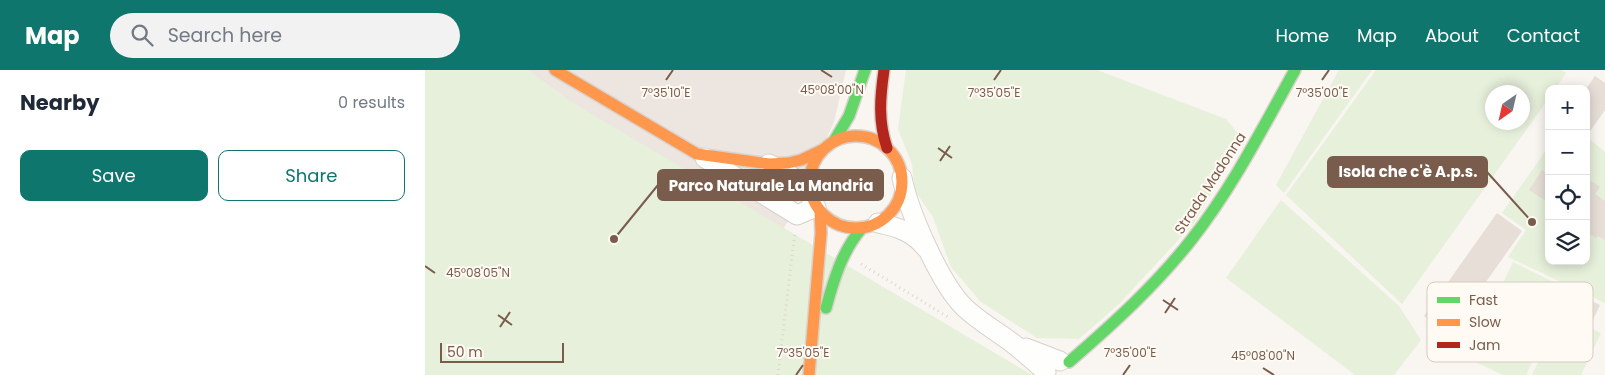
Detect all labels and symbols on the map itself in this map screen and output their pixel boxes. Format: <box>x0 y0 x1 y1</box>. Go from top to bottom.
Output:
text: 45°08'00"N <box>800 81 864 98</box>
text: 7°35'10"E <box>641 84 691 101</box>
text: 7°35'05"E <box>968 84 1020 101</box>
text: 7°35'00"E <box>1296 84 1348 101</box>
north arrow <box>1485 85 1530 130</box>
street label: Strada Madonna <box>1169 128 1251 238</box>
callout: Isola che c'è A.p.s. <box>1328 157 1487 187</box>
text: Isola che c'è A.p.s. <box>1339 161 1477 182</box>
callout: Parco Naturale La Mandria <box>658 170 883 200</box>
text: Parco Naturale La Mandria <box>669 175 873 196</box>
text: 45°08'05"N <box>446 264 510 281</box>
legend <box>1427 282 1593 362</box>
text: Fast <box>1469 290 1498 310</box>
text: Slow <box>1469 312 1502 332</box>
text: Jam <box>1469 335 1500 355</box>
scale bar <box>440 340 564 363</box>
text: 7°35'05"E <box>777 344 829 361</box>
text: 7°35'00"E <box>1104 344 1156 361</box>
text: 45°08'00"N <box>1231 347 1295 364</box>

